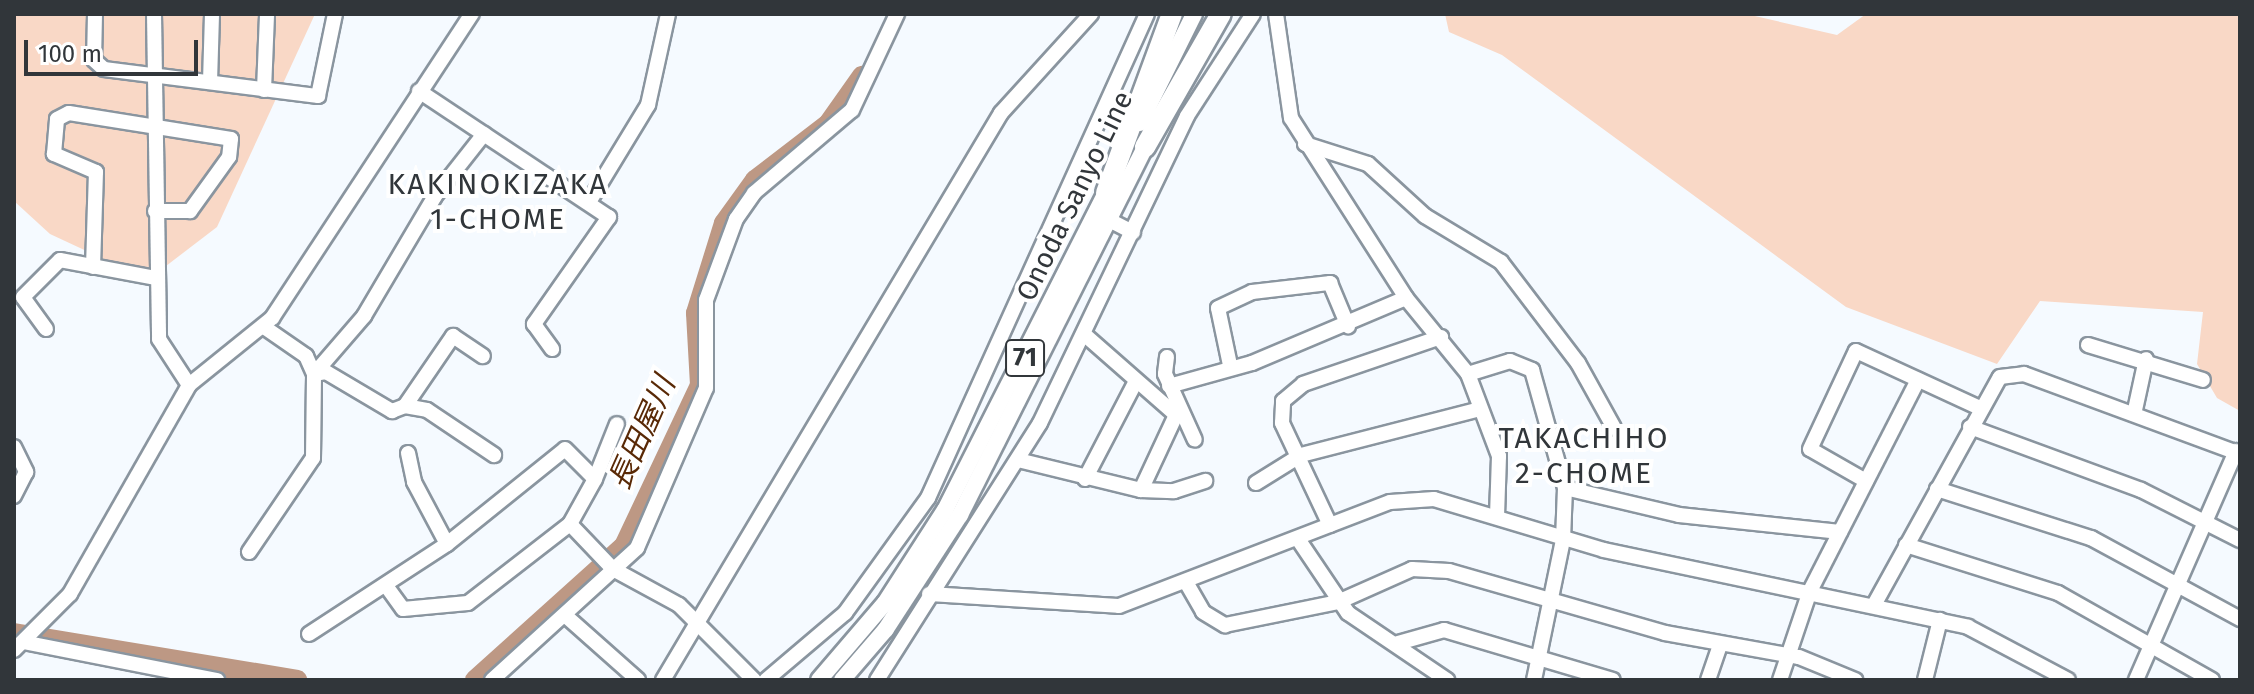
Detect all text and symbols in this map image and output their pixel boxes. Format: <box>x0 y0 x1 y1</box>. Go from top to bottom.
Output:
scale bar <box>28 24 202 74</box>
text: 100 m <box>38 40 102 68</box>
street label: Onoda Sanyo Line <box>1010 86 1140 306</box>
district label: KAKINOKIZAKA 1-CHOME <box>388 166 608 236</box>
road number: 71 <box>1005 336 1045 380</box>
water label: 長田屋川 <box>601 371 683 495</box>
district label: TAKACHIHO 2-CHOME <box>1499 420 1669 490</box>

